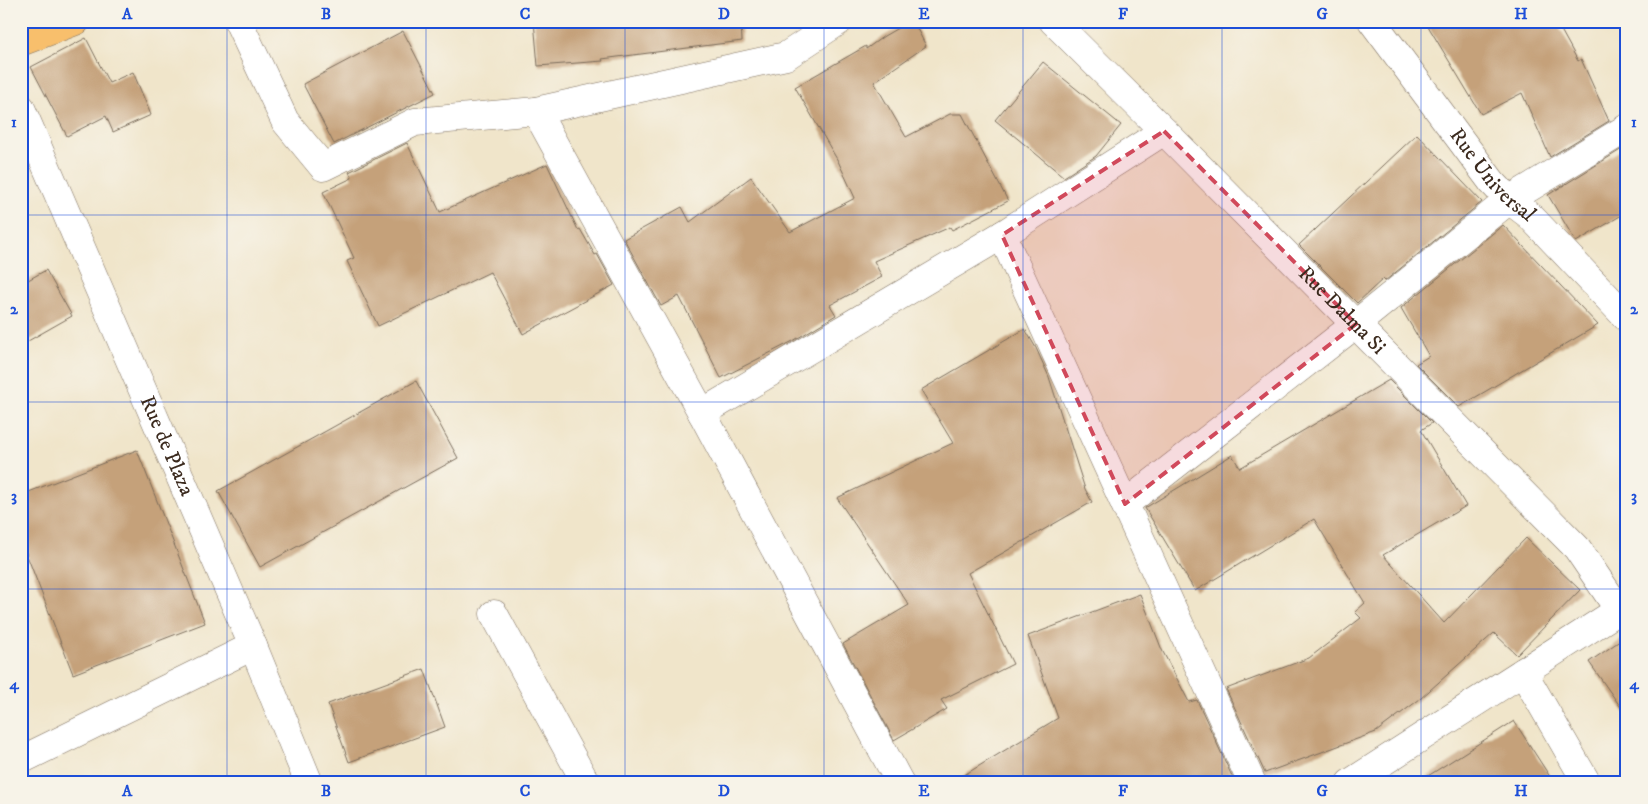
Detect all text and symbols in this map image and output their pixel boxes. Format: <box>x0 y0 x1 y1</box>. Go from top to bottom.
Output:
text: A <box>121 4 133 24</box>
text: B <box>321 4 331 24</box>
text: C <box>520 4 530 24</box>
text: D <box>718 4 730 24</box>
text: E <box>918 4 930 24</box>
text: F <box>1118 4 1128 24</box>
text: G <box>1316 4 1328 24</box>
text: H <box>1514 4 1528 24</box>
text: 1 <box>11 112 17 132</box>
text: 1 <box>1631 112 1637 132</box>
street label: Rue Universal <box>1444 123 1542 227</box>
street label: Rue Dalma Si <box>1293 261 1391 360</box>
text: 2 <box>10 299 19 319</box>
text: 2 <box>1630 299 1639 319</box>
street label: Rue de Plaza <box>134 392 200 500</box>
text: 3 <box>11 486 17 506</box>
text: 3 <box>1631 486 1637 506</box>
text: 4 <box>8 674 19 694</box>
text: 4 <box>1628 674 1639 694</box>
text: A <box>121 781 133 801</box>
text: B <box>321 781 331 801</box>
text: C <box>520 781 530 801</box>
text: D <box>718 781 730 801</box>
text: E <box>918 781 930 801</box>
text: F <box>1118 781 1128 801</box>
text: G <box>1316 781 1328 801</box>
text: H <box>1514 781 1528 801</box>

